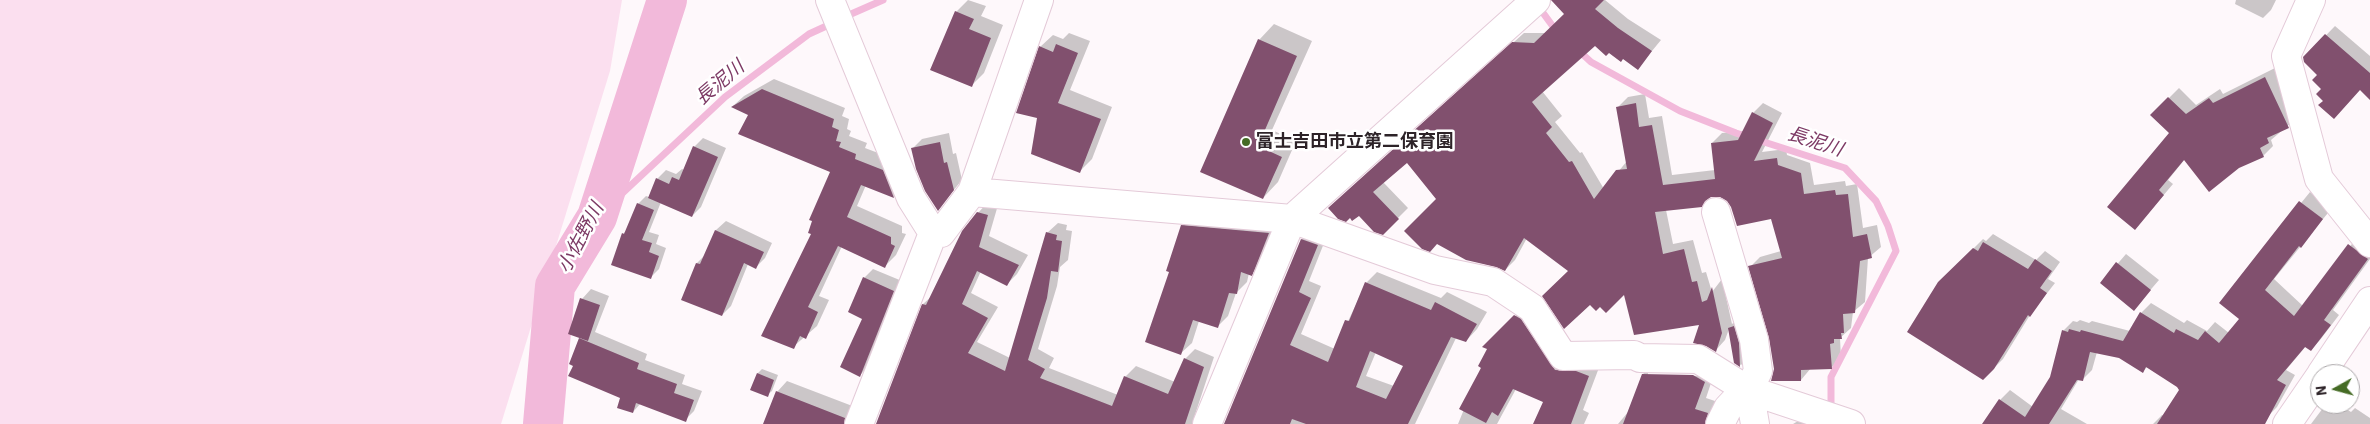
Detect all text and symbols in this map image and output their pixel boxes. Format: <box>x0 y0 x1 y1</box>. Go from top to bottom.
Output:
water label: 長泥川 <box>691 56 749 110</box>
water label: 長泥川 <box>1784 122 1846 162</box>
place label: 富士吉田市立第二保育園 <box>1256 131 1454 153</box>
marker: 富士吉田市立第二保育園 <box>1240 136 1252 148</box>
water label: 小佐野川 <box>553 199 609 277</box>
north arrow <box>2310 364 2360 414</box>
text: N <box>2312 385 2331 397</box>

